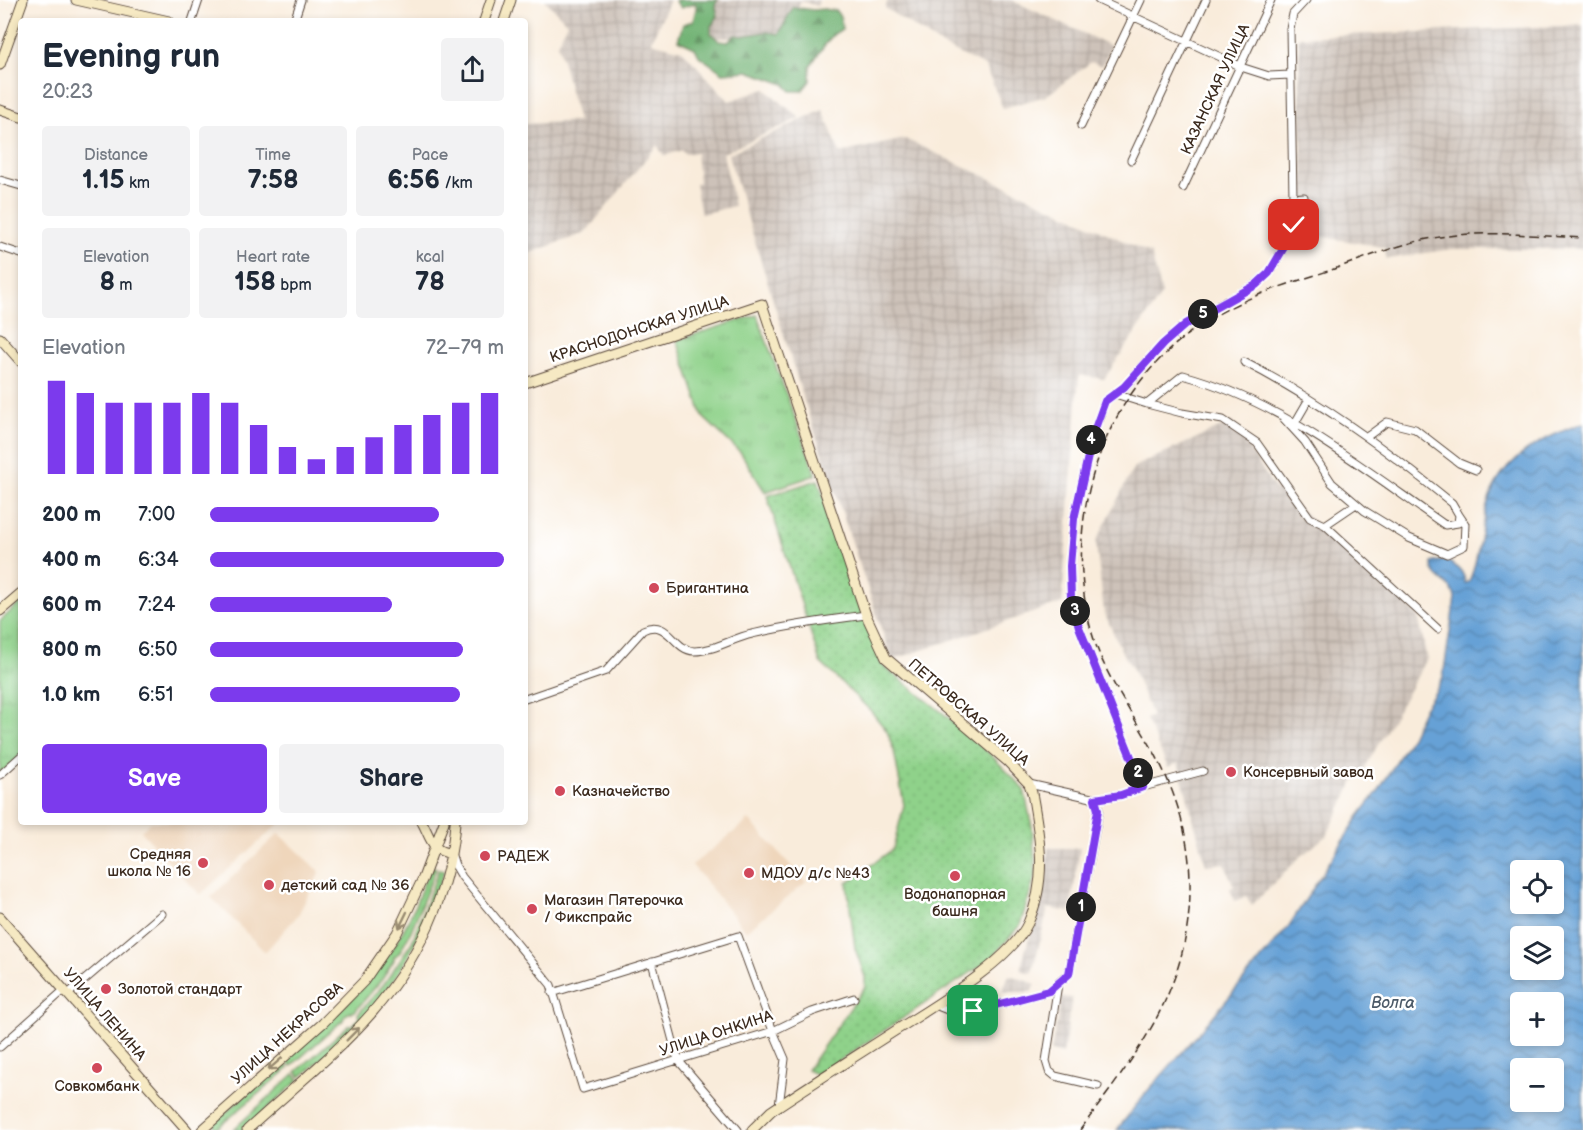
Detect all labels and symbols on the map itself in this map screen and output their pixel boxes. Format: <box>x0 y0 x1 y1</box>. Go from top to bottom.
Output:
street label: КАЗАНСКАЯ УЛИЦА <box>1177 20 1255 158</box>
pin <box>1268 199 1319 250</box>
street label: КРАСНОДОНСКАЯ УЛИЦА <box>547 291 732 367</box>
pin: 5 <box>1188 299 1218 329</box>
pin: 4 <box>1076 425 1106 455</box>
place label: Бригантина <box>666 579 749 598</box>
marker: Бригантина <box>647 581 661 595</box>
pin: 3 <box>1060 596 1090 626</box>
street label: ПЕТРОВСКАЯ УЛИЦА <box>904 655 1034 771</box>
pin: 2 <box>1123 758 1153 788</box>
place label: Консервный завод <box>1243 763 1373 782</box>
marker: Консервный завод <box>1224 765 1238 779</box>
place label: Казначейство <box>572 782 670 801</box>
marker: Казначейство <box>553 784 567 798</box>
place label: Средняя школа № 16 <box>107 845 191 881</box>
place label: РАДЕЖ <box>497 847 549 866</box>
marker: РАДЕЖ <box>478 849 492 863</box>
marker: Средняя школа № 16 <box>196 856 210 870</box>
place label: МДОУ д/с №43 <box>761 864 870 883</box>
marker: МДОУ д/с №43 <box>742 866 756 880</box>
marker: Водонапорная башня <box>948 869 962 883</box>
place label: детский сад № 36 <box>281 876 409 895</box>
marker: детский сад № 36 <box>262 878 276 892</box>
place label: Водонапорная башня <box>904 885 1006 921</box>
place label: Магазин Пятерочка / Фикспрайс <box>544 891 684 927</box>
pin: 1 <box>1066 892 1096 922</box>
marker: Магазин Пятерочка / Фикспрайс <box>525 902 539 916</box>
one-way arrow <box>397 911 409 929</box>
street label: УЛИЦА ЛЕНИНА <box>59 964 151 1065</box>
street label: УЛИЦА НЕКРАСОВА <box>228 978 348 1089</box>
place label: Золотой стандарт <box>118 980 242 999</box>
marker: Золотой стандарт <box>99 982 113 996</box>
pin <box>947 985 998 1036</box>
water label: Волга <box>1371 994 1415 1013</box>
street label: УЛИЦА ОНКИНА <box>657 1006 776 1061</box>
one-way arrow <box>345 1027 360 1042</box>
one-way arrow <box>267 1058 283 1071</box>
marker: Совкомбанк <box>90 1061 104 1075</box>
place label: Совкомбанк <box>55 1077 139 1096</box>

